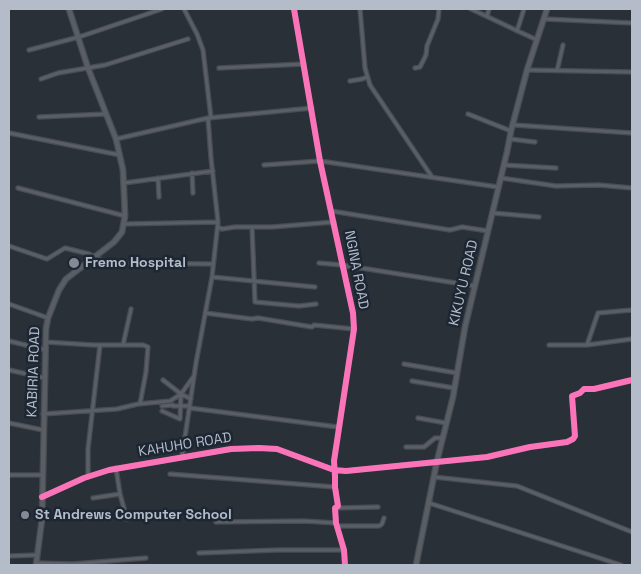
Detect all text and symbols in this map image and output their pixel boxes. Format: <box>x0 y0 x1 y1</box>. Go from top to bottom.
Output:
street label: NGINA ROAD <box>340 229 372 311</box>
street label: KIKUYU ROAD <box>446 239 482 327</box>
place label: Fremo Hospital <box>85 255 186 271</box>
marker: Fremo Hospital <box>67 256 81 270</box>
street label: KABIRIA ROAD <box>24 326 44 418</box>
street label: KAHUHO ROAD <box>137 429 233 461</box>
place label: St Andrews Computer School <box>35 507 232 523</box>
marker: St Andrews Computer School <box>19 509 31 521</box>

